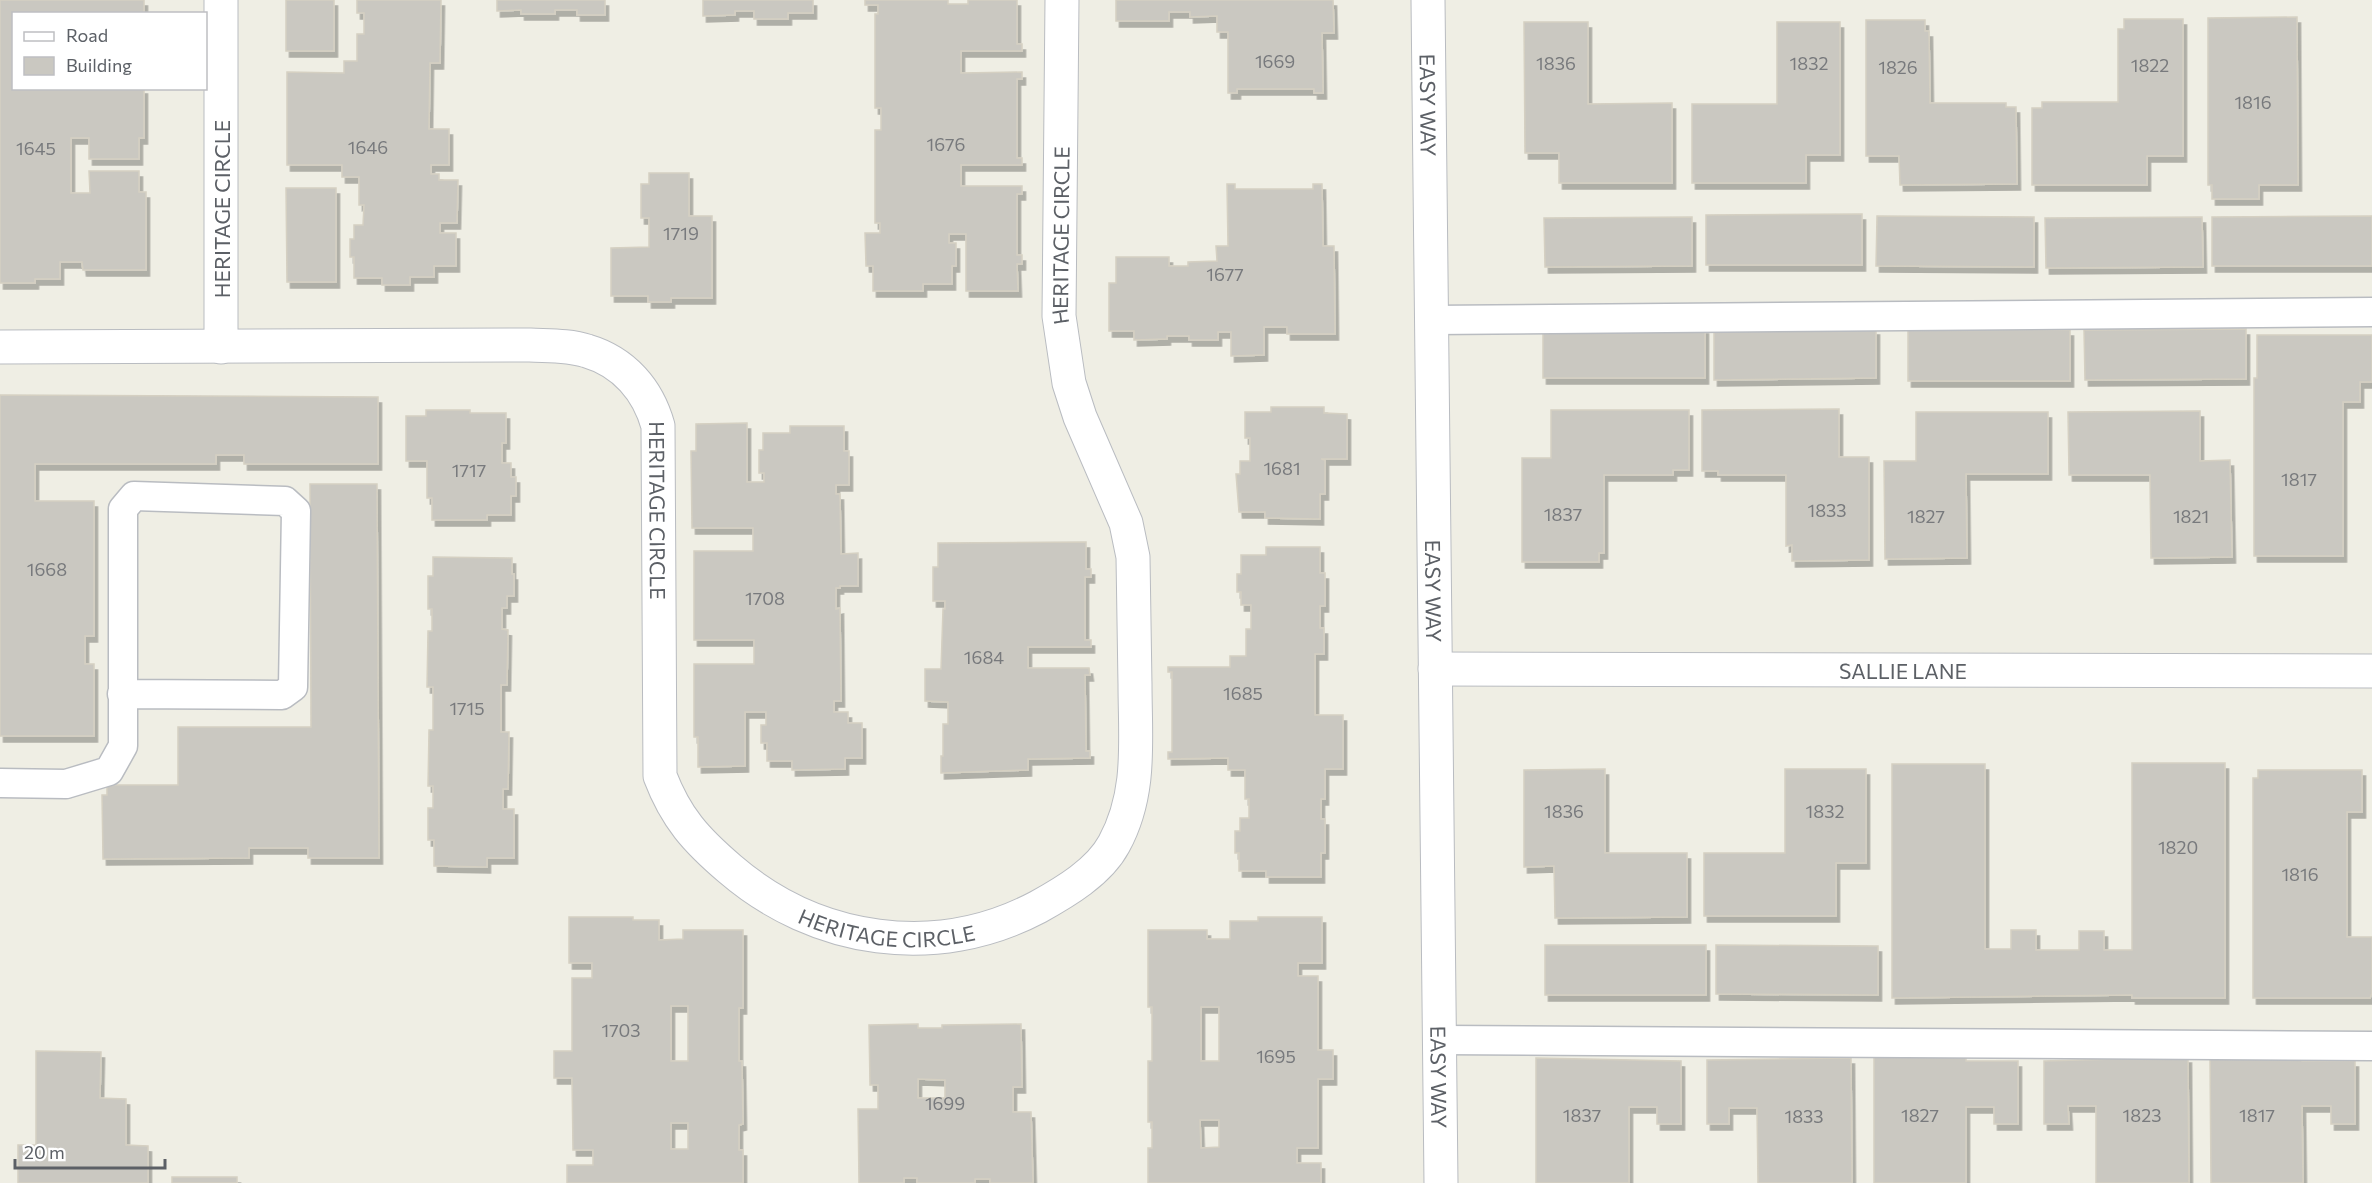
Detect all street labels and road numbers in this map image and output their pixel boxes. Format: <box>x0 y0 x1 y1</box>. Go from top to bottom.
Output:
street label: EASY WAY <box>1416 53 1442 157</box>
street label: HERITAGE CIRCLE <box>209 120 234 298</box>
street label: HERITAGE CIRCLE <box>1046 146 1073 327</box>
street label: HERITAGE CIRCLE <box>645 421 671 600</box>
street label: EASY WAY <box>1421 539 1448 643</box>
street label: SALLIE LANE <box>1839 657 1967 683</box>
street label: HERITAGE CIRCLE <box>795 902 977 951</box>
street label: EASY WAY <box>1427 1025 1453 1129</box>

